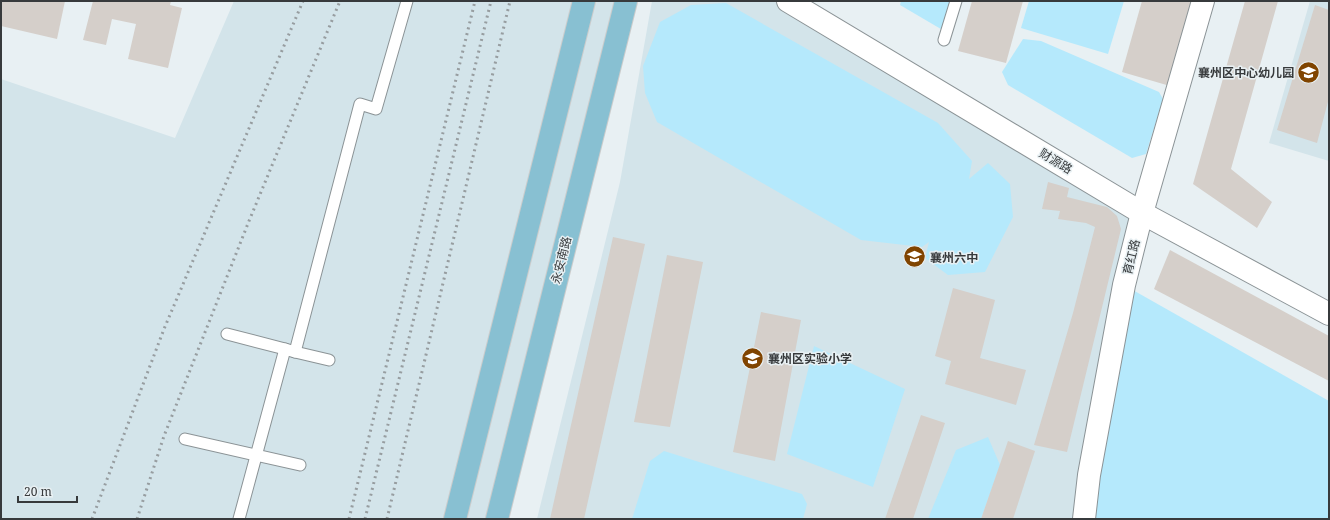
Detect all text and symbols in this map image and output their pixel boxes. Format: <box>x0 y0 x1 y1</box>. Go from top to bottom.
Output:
school or university icon: 襄州区中心幼儿园 <box>1296 59 1322 85</box>
place label: 襄州区中心幼儿园 <box>1198 64 1294 81</box>
street label: 财源路 <box>1036 144 1076 178</box>
street label: 永安南路 <box>547 235 575 285</box>
street label: 育红路 <box>1118 237 1144 277</box>
school or university icon: 襄州六中 <box>902 244 928 270</box>
place label: 襄州六中 <box>930 249 978 266</box>
school or university icon: 襄州区实验小学 <box>739 345 765 371</box>
place label: 襄州区实验小学 <box>768 350 852 367</box>
scale bar <box>18 478 77 504</box>
text: 20 m <box>24 483 52 500</box>

